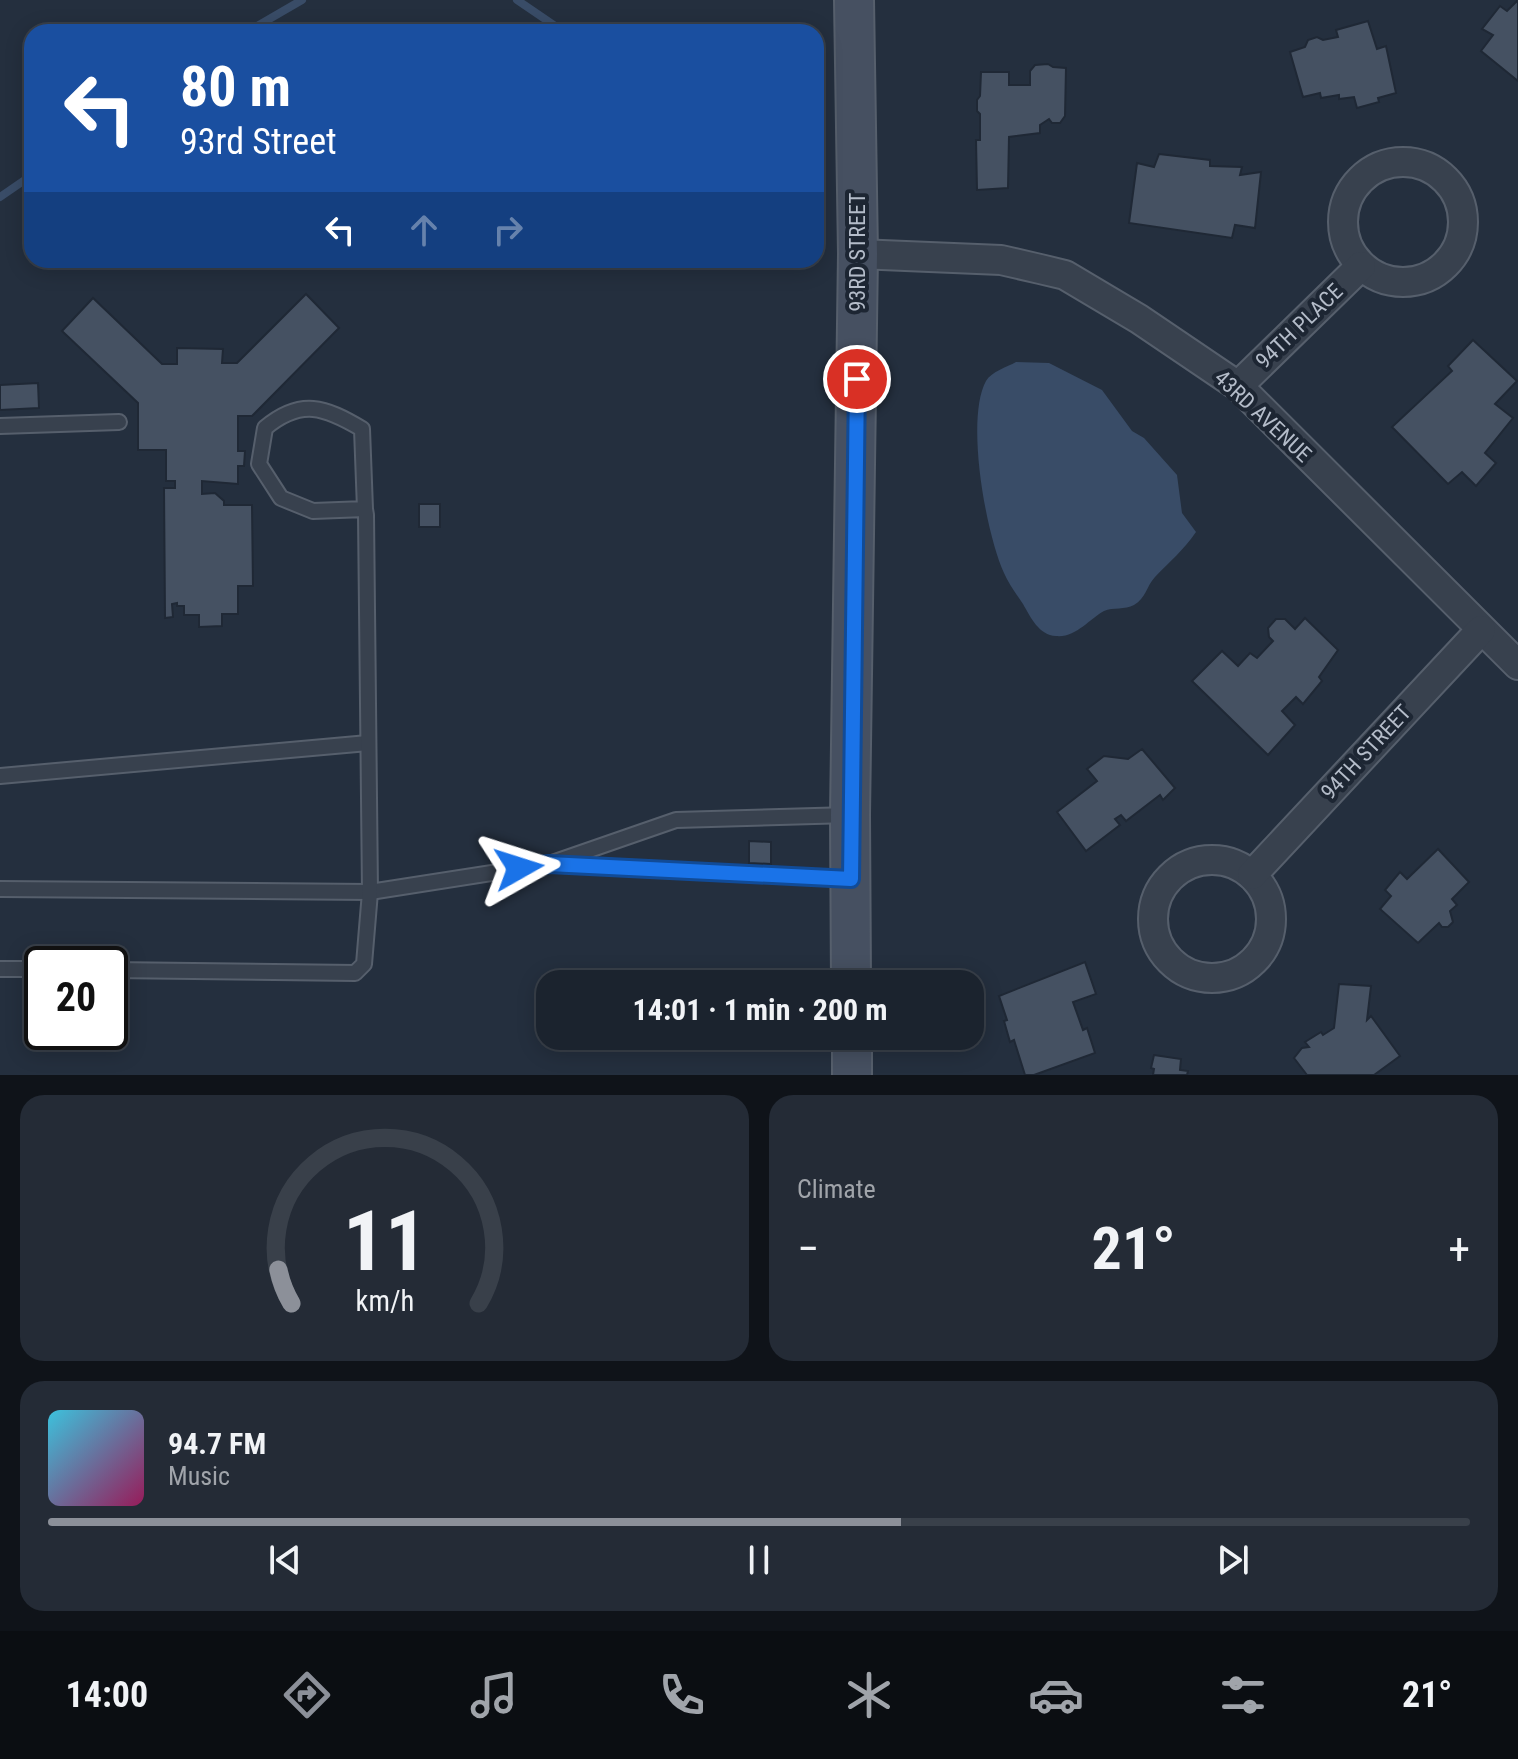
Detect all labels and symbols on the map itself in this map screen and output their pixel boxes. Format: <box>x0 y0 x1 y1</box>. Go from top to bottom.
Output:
street label: 93RD STREET <box>845 192 870 312</box>
street label: 94TH PLACE <box>1251 279 1348 373</box>
pin <box>823 345 891 413</box>
street label: 43RD AVENUE <box>1210 365 1317 467</box>
street label: 94TH STREET <box>1316 700 1416 804</box>
position arrow <box>477 826 561 910</box>
speed limit sign: 20 <box>24 946 128 1050</box>

